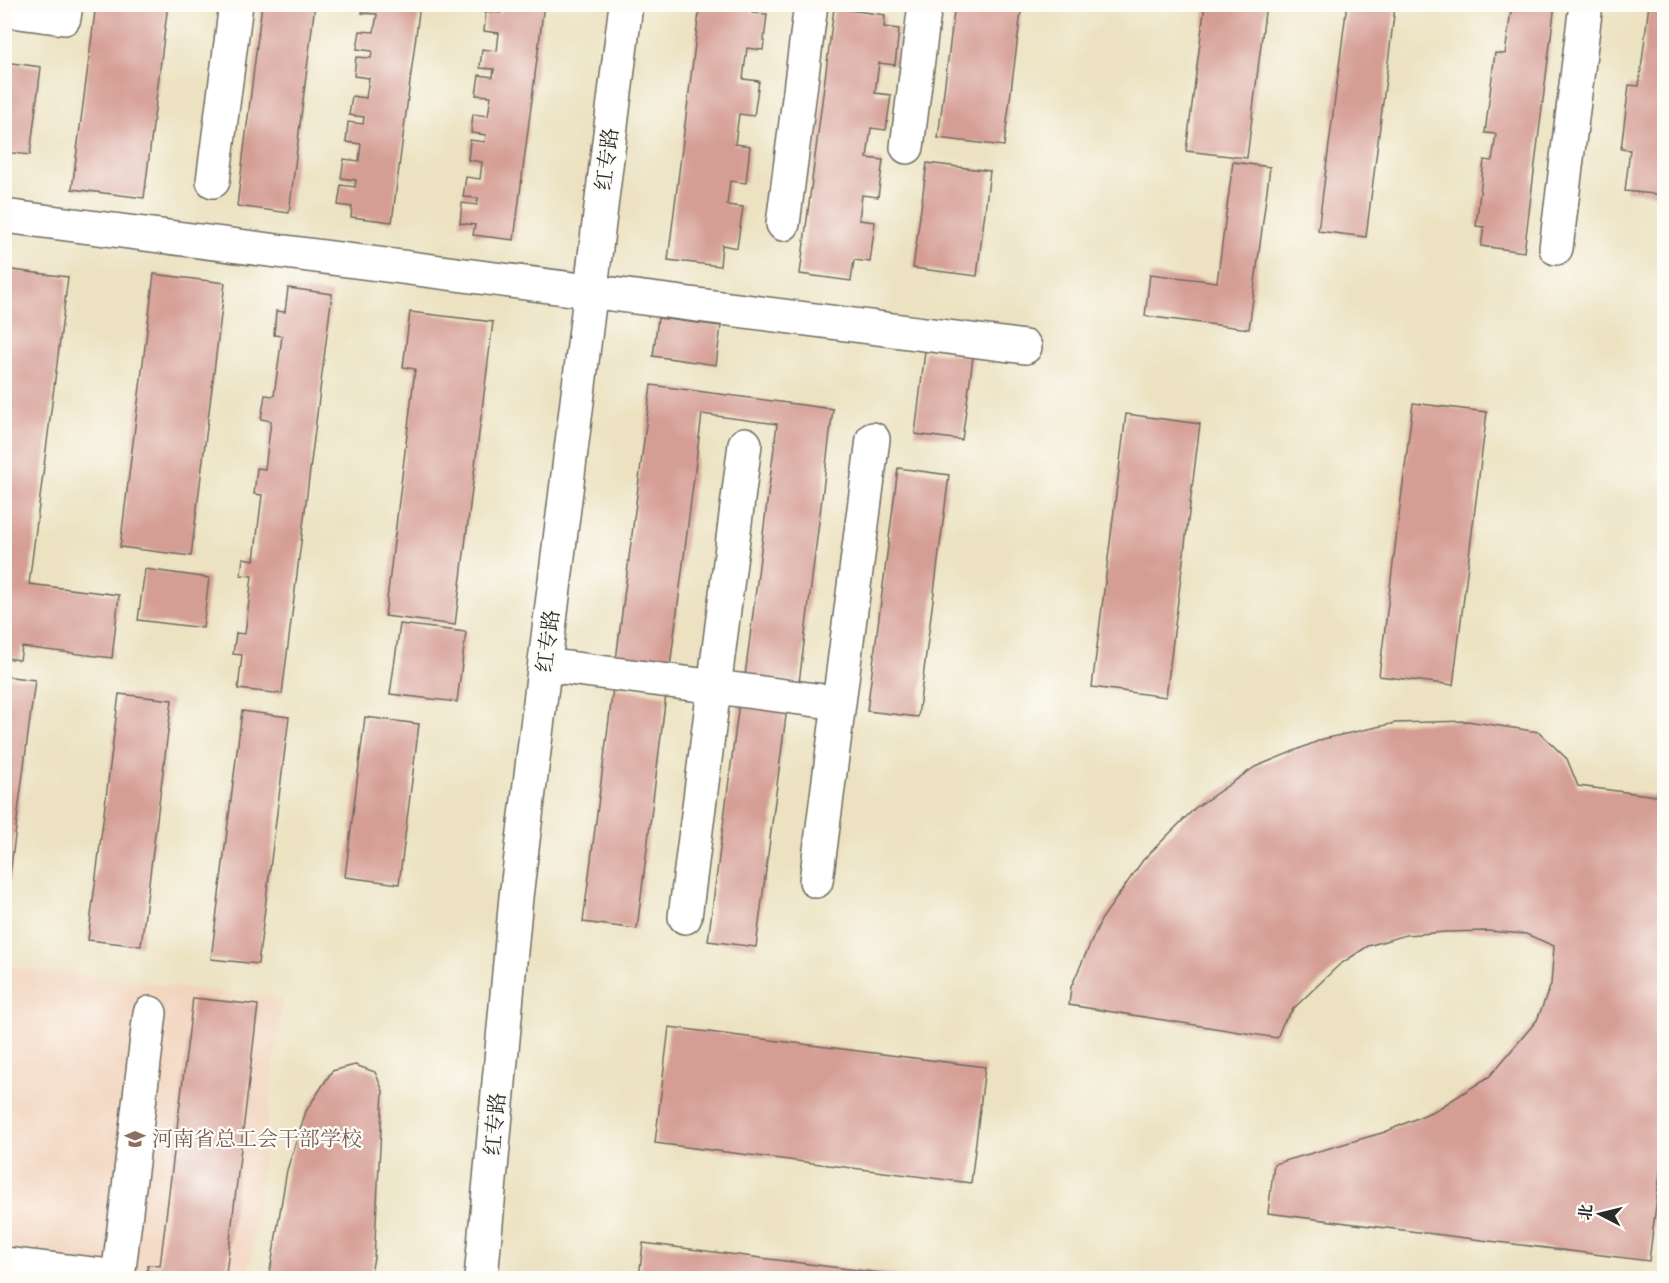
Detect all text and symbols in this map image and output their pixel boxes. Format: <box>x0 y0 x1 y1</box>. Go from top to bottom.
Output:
street label: 红专路 <box>591 126 623 192</box>
street label: 红专路 <box>532 608 564 674</box>
street label: 红专路 <box>480 1092 510 1156</box>
school or university icon: 河南省总工会干部学校 <box>123 1127 147 1151</box>
place label: 河南省总工会干部学校 <box>152 1127 362 1151</box>
north arrow <box>1570 1184 1630 1244</box>
text: 北 <box>1575 1203 1596 1221</box>

